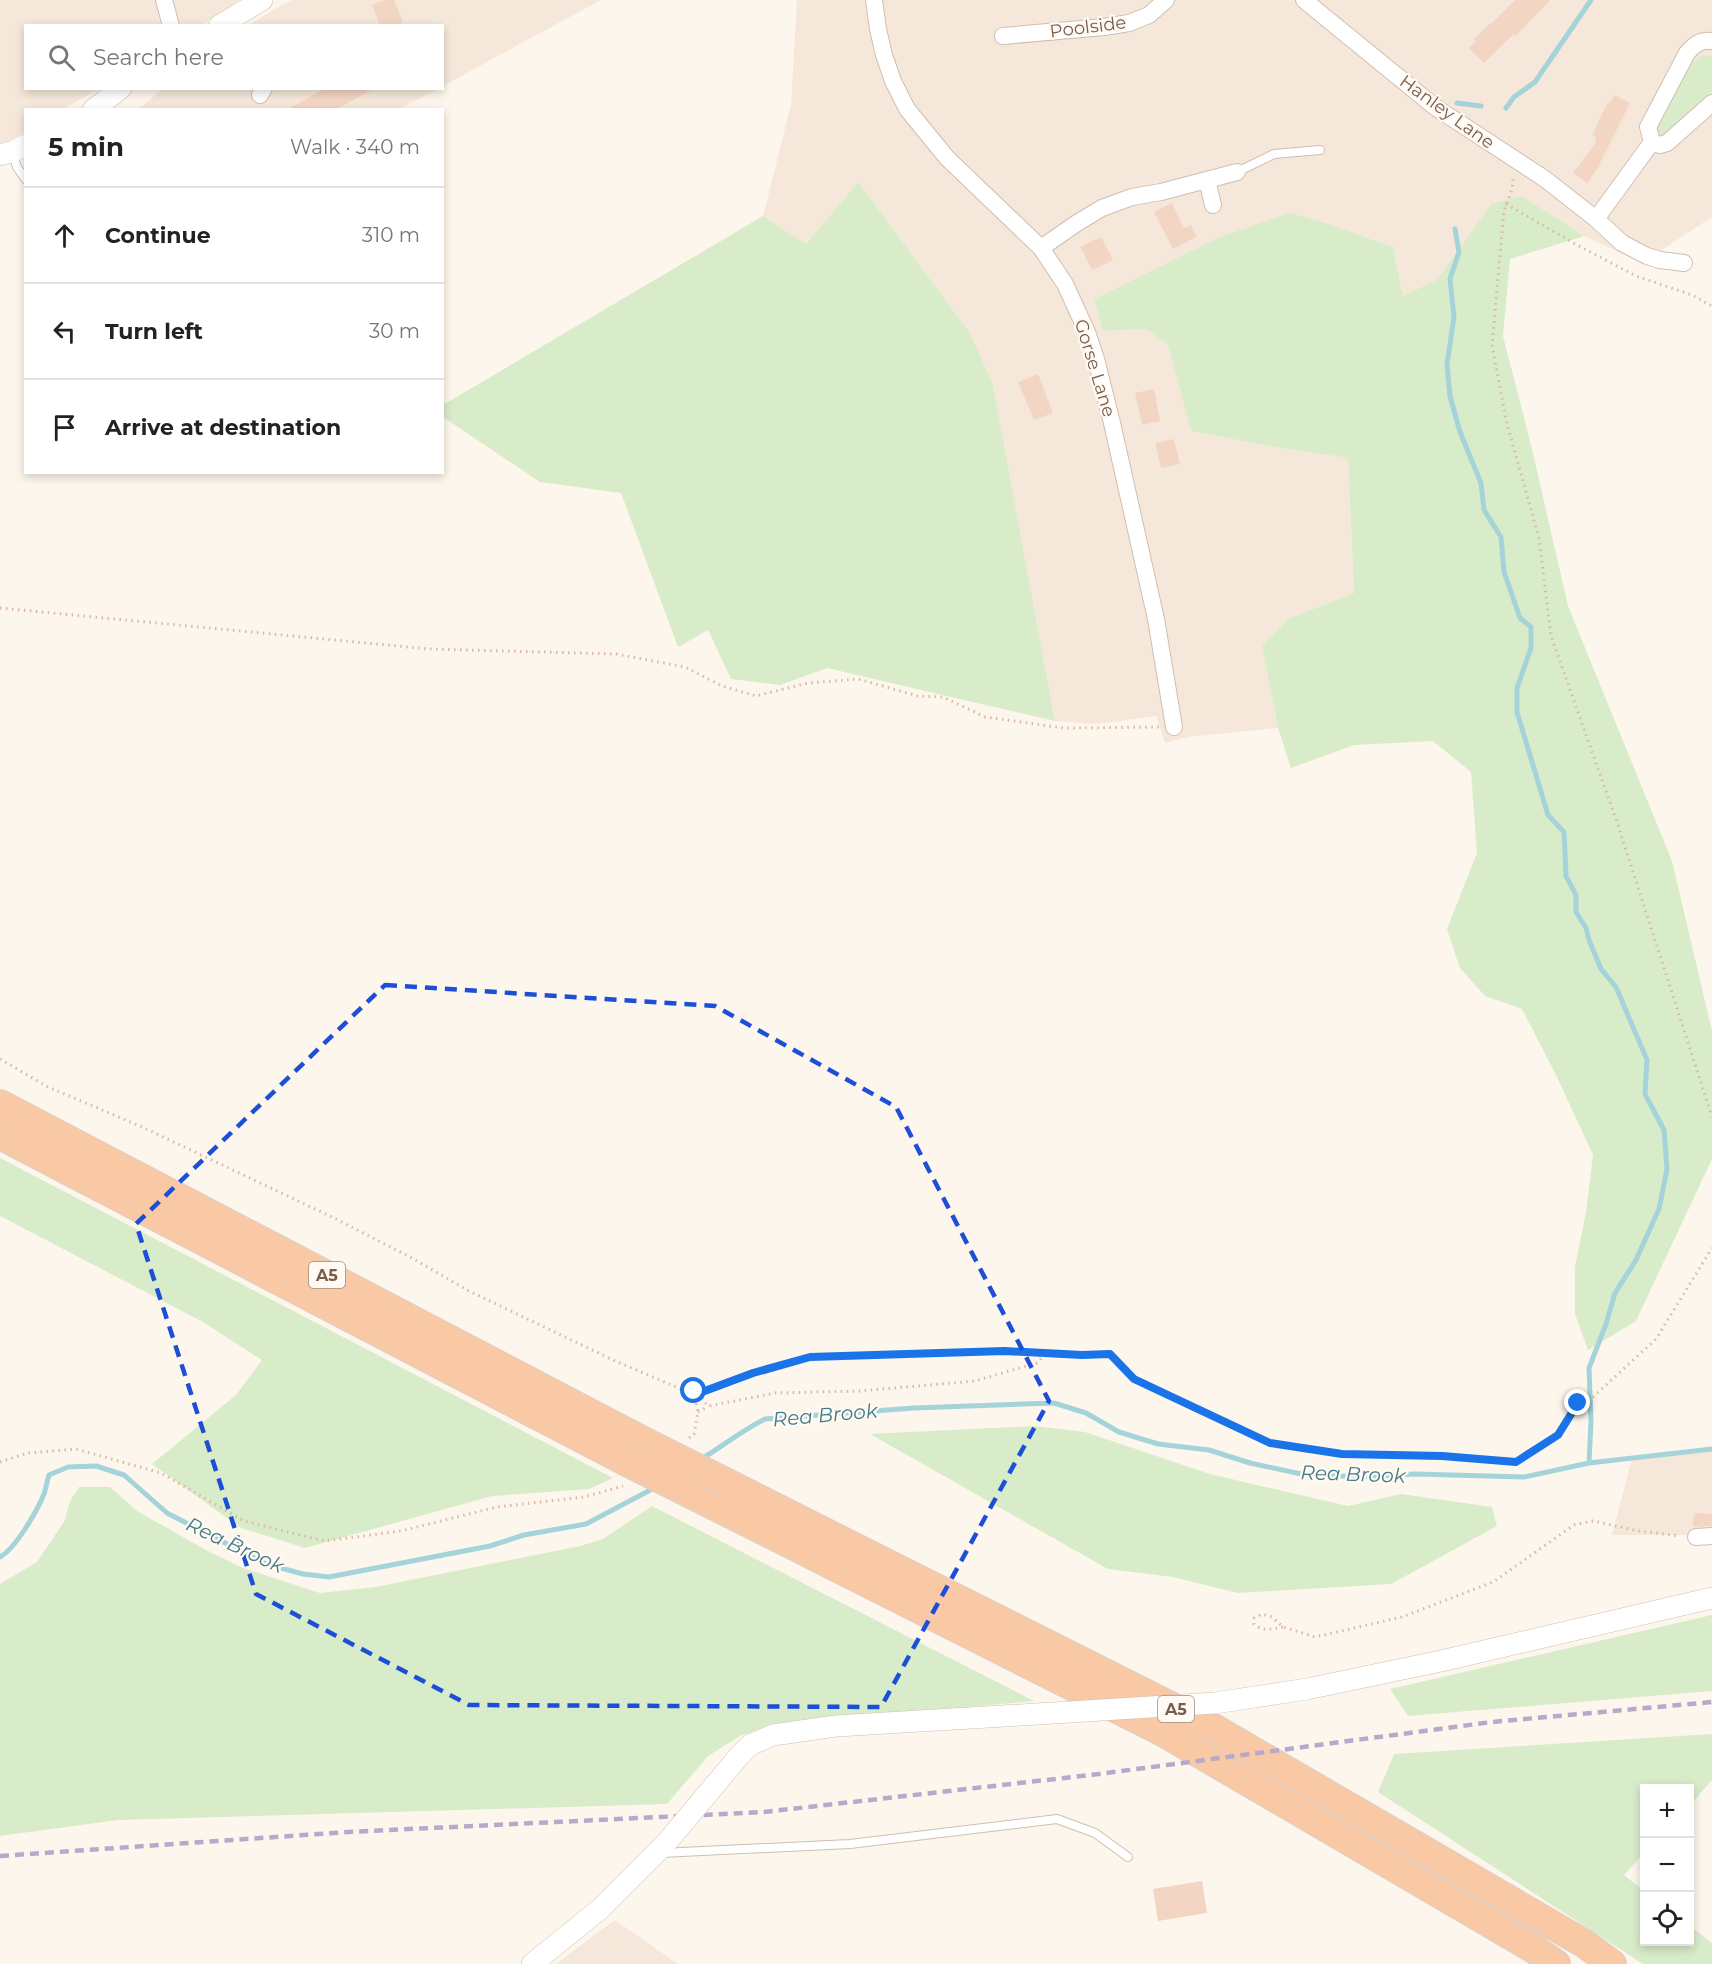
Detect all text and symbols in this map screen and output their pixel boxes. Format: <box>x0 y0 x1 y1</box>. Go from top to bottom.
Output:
street label: Poolside <box>1049 11 1128 43</box>
search box <box>24 24 444 90</box>
icon: search <box>45 41 78 74</box>
text: Search here <box>93 44 224 71</box>
street label: Hanley Lane <box>1395 70 1499 154</box>
text: 5 min <box>48 131 124 163</box>
text: Walk · 340 m <box>290 135 420 159</box>
icon: ahead <box>48 219 81 252</box>
text: Continue <box>105 222 211 249</box>
text: 310 m <box>362 223 420 247</box>
icon: left <box>48 315 81 348</box>
street label: Gorse Lane <box>1070 316 1120 420</box>
text: Turn left <box>105 318 203 345</box>
text: 30 m <box>369 319 420 343</box>
icon: arrive <box>48 411 81 444</box>
text: Arrive at destination <box>105 414 341 441</box>
road number: A5 <box>309 1262 345 1288</box>
route start <box>680 1377 706 1403</box>
route end <box>1564 1389 1590 1415</box>
water label: Rea Brook <box>772 1398 880 1432</box>
water label: Rea Brook <box>1300 1460 1407 1488</box>
water label: Rea Brook <box>182 1512 289 1579</box>
road number: A5 <box>1158 1696 1194 1722</box>
map controls <box>1640 1784 1694 1946</box>
button: + <box>1640 1784 1694 1838</box>
button: − <box>1640 1838 1694 1892</box>
button: locate <box>1640 1892 1694 1946</box>

